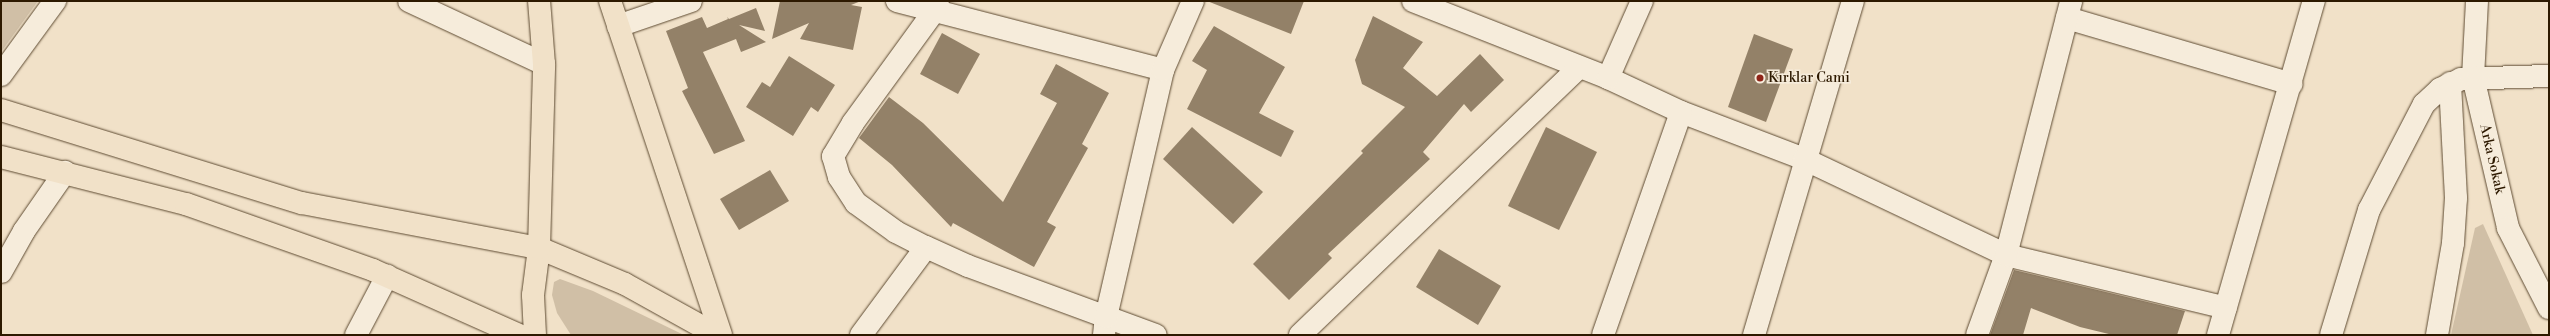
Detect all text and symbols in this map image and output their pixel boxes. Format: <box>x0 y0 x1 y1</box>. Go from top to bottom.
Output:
place label: Kırklar Cami <box>1768 70 1850 86</box>
marker: Kırklar Cami <box>1755 73 1765 83</box>
street label: Arka Sokak <box>2476 122 2508 196</box>

